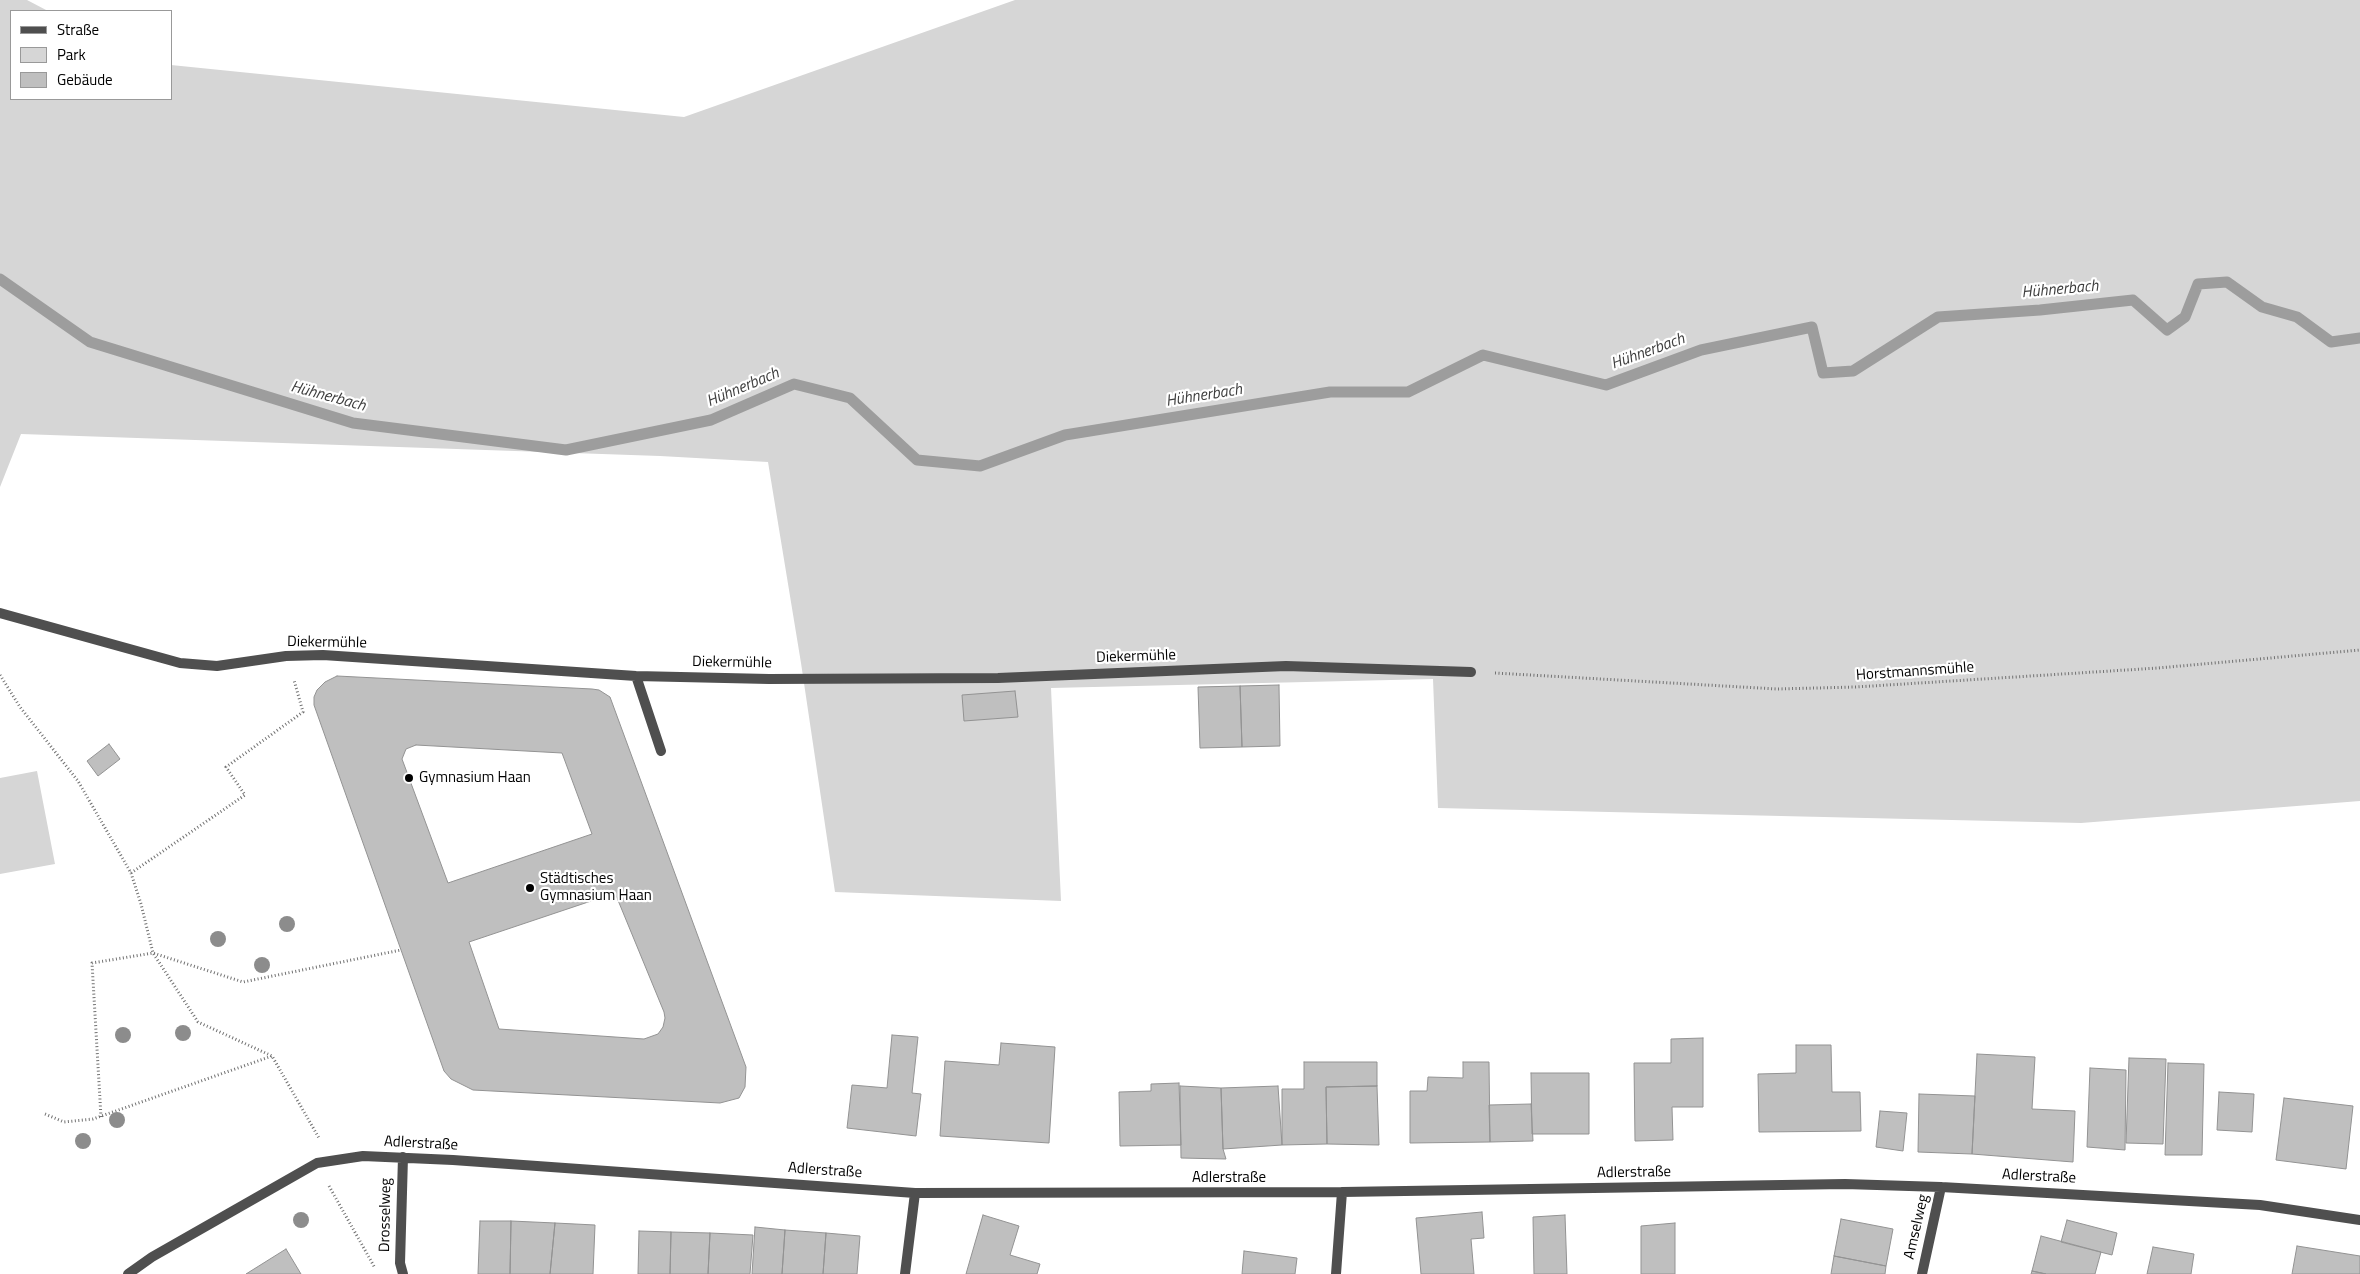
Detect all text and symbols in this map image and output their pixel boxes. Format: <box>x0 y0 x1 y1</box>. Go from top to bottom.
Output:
legend <box>10 10 172 100</box>
text: Straße <box>57 18 99 41</box>
text: Park <box>57 43 86 66</box>
text: Gebäude <box>57 68 113 91</box>
water label: Hühnerbach <box>2021 277 2099 303</box>
water label: Hühnerbach <box>1609 330 1687 374</box>
water label: Hühnerbach <box>704 364 782 412</box>
water label: Hühnerbach <box>288 378 368 416</box>
water label: Hühnerbach <box>1165 381 1243 411</box>
street label: Diekermühle <box>287 633 367 653</box>
street label: Diekermühle <box>1096 647 1176 667</box>
street label: Diekermühle <box>692 653 772 673</box>
street label: Horstmannsmühle <box>1855 659 1975 685</box>
place label: Gymnasium Haan <box>419 769 531 787</box>
marker: Gymnasium Haan <box>403 772 415 784</box>
place label: Städtisches Gymnasium Haan <box>540 870 652 905</box>
marker: Städtisches Gymnasium Haan <box>524 882 536 894</box>
street label: Adlerstraße <box>384 1133 458 1155</box>
street label: Adlerstraße <box>787 1159 863 1183</box>
street label: Adlerstraße <box>1597 1163 1671 1183</box>
street label: Adlerstraße <box>2002 1166 2076 1188</box>
street label: Adlerstraße <box>1192 1169 1266 1187</box>
street label: Drosselweg <box>376 1178 396 1252</box>
street label: Amselweg <box>1901 1193 1933 1261</box>

